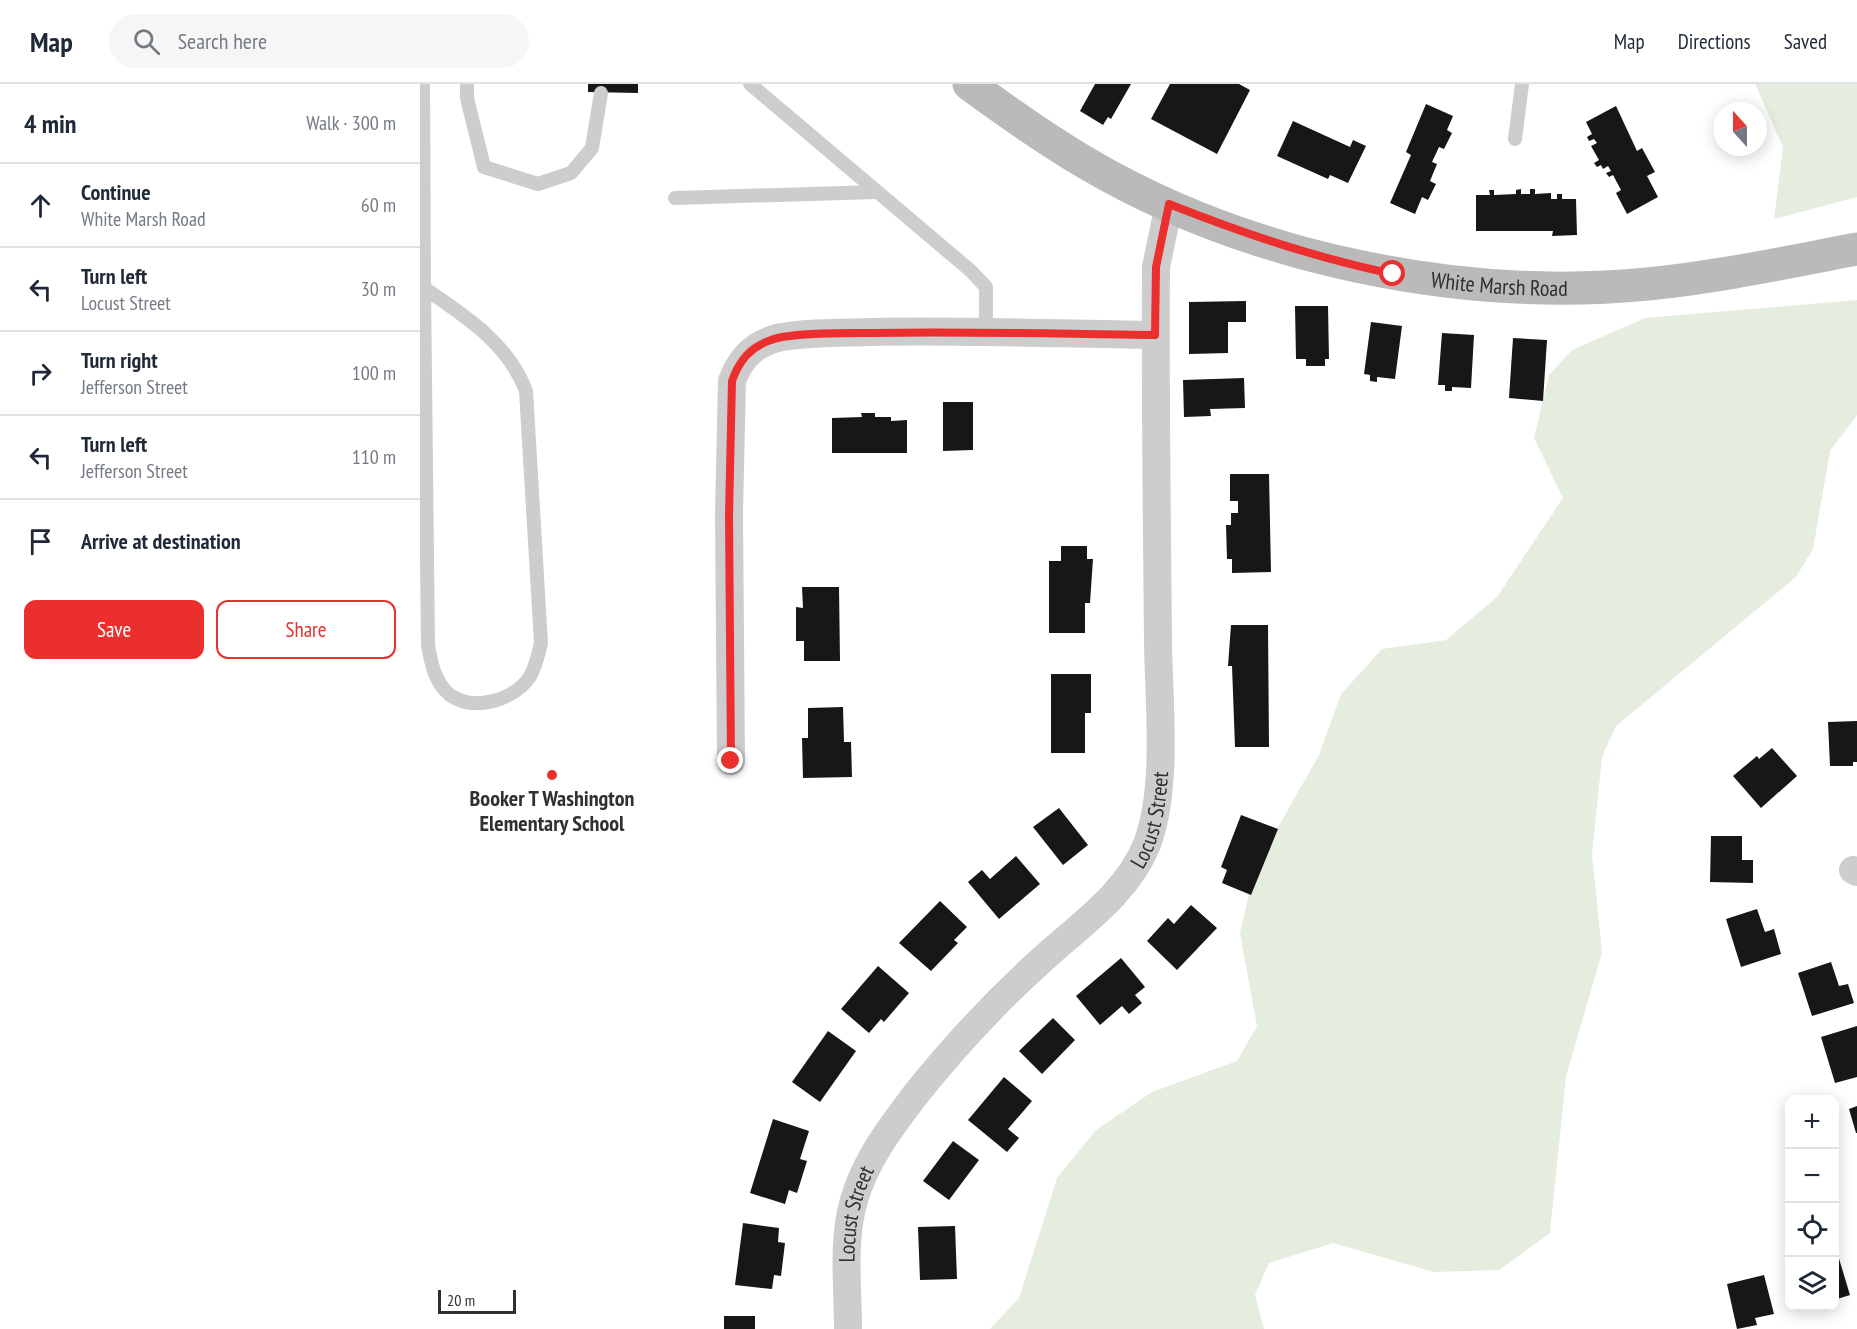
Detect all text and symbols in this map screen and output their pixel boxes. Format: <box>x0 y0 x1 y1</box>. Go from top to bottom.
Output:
search box <box>109 14 529 68</box>
text: Map <box>30 23 73 60</box>
icon: search <box>130 25 163 58</box>
text: Search here <box>178 27 267 55</box>
text: Map <box>1614 28 1645 55</box>
text: Directions <box>1678 28 1751 55</box>
text: Saved <box>1784 28 1827 55</box>
north arrow <box>1713 102 1767 156</box>
text: 4 min <box>24 107 77 140</box>
text: Walk · 300 m <box>306 110 396 136</box>
text: Continue <box>81 178 151 206</box>
icon: ahead <box>24 189 57 222</box>
text: 60 m <box>361 192 396 218</box>
text: White Marsh Road <box>81 206 206 232</box>
route start <box>1379 260 1405 286</box>
text: Turn left <box>81 262 147 290</box>
street label: White Marsh Road <box>1429 265 1568 302</box>
icon: left <box>24 273 57 306</box>
text: 30 m <box>361 276 396 302</box>
text: Locust Street <box>81 290 171 316</box>
text: Turn right <box>81 346 158 374</box>
icon: right <box>24 357 57 390</box>
text: 100 m <box>352 360 396 386</box>
text: Jefferson Street <box>81 374 188 400</box>
text: Turn left <box>81 430 147 458</box>
icon: left <box>24 441 57 474</box>
text: 110 m <box>352 444 396 470</box>
text: Jefferson Street <box>81 458 188 484</box>
icon: arrive <box>24 525 57 558</box>
text: Arrive at destination <box>81 527 241 555</box>
button: Save <box>24 600 204 659</box>
button: Share <box>216 600 396 659</box>
route end <box>717 747 743 773</box>
marker: Booker T Washington Elementary School <box>545 768 559 782</box>
street label: Locust Street <box>1124 771 1174 873</box>
place label: Booker T Washington Elementary School <box>470 784 635 837</box>
map controls <box>1785 1095 1839 1311</box>
button: + <box>1785 1095 1839 1149</box>
button: − <box>1785 1149 1839 1203</box>
street label: Locust Street <box>832 1161 880 1263</box>
button: locate <box>1785 1203 1839 1257</box>
button: layers <box>1785 1257 1839 1311</box>
scale bar <box>438 1287 516 1314</box>
text: 20 m <box>447 1290 475 1310</box>

